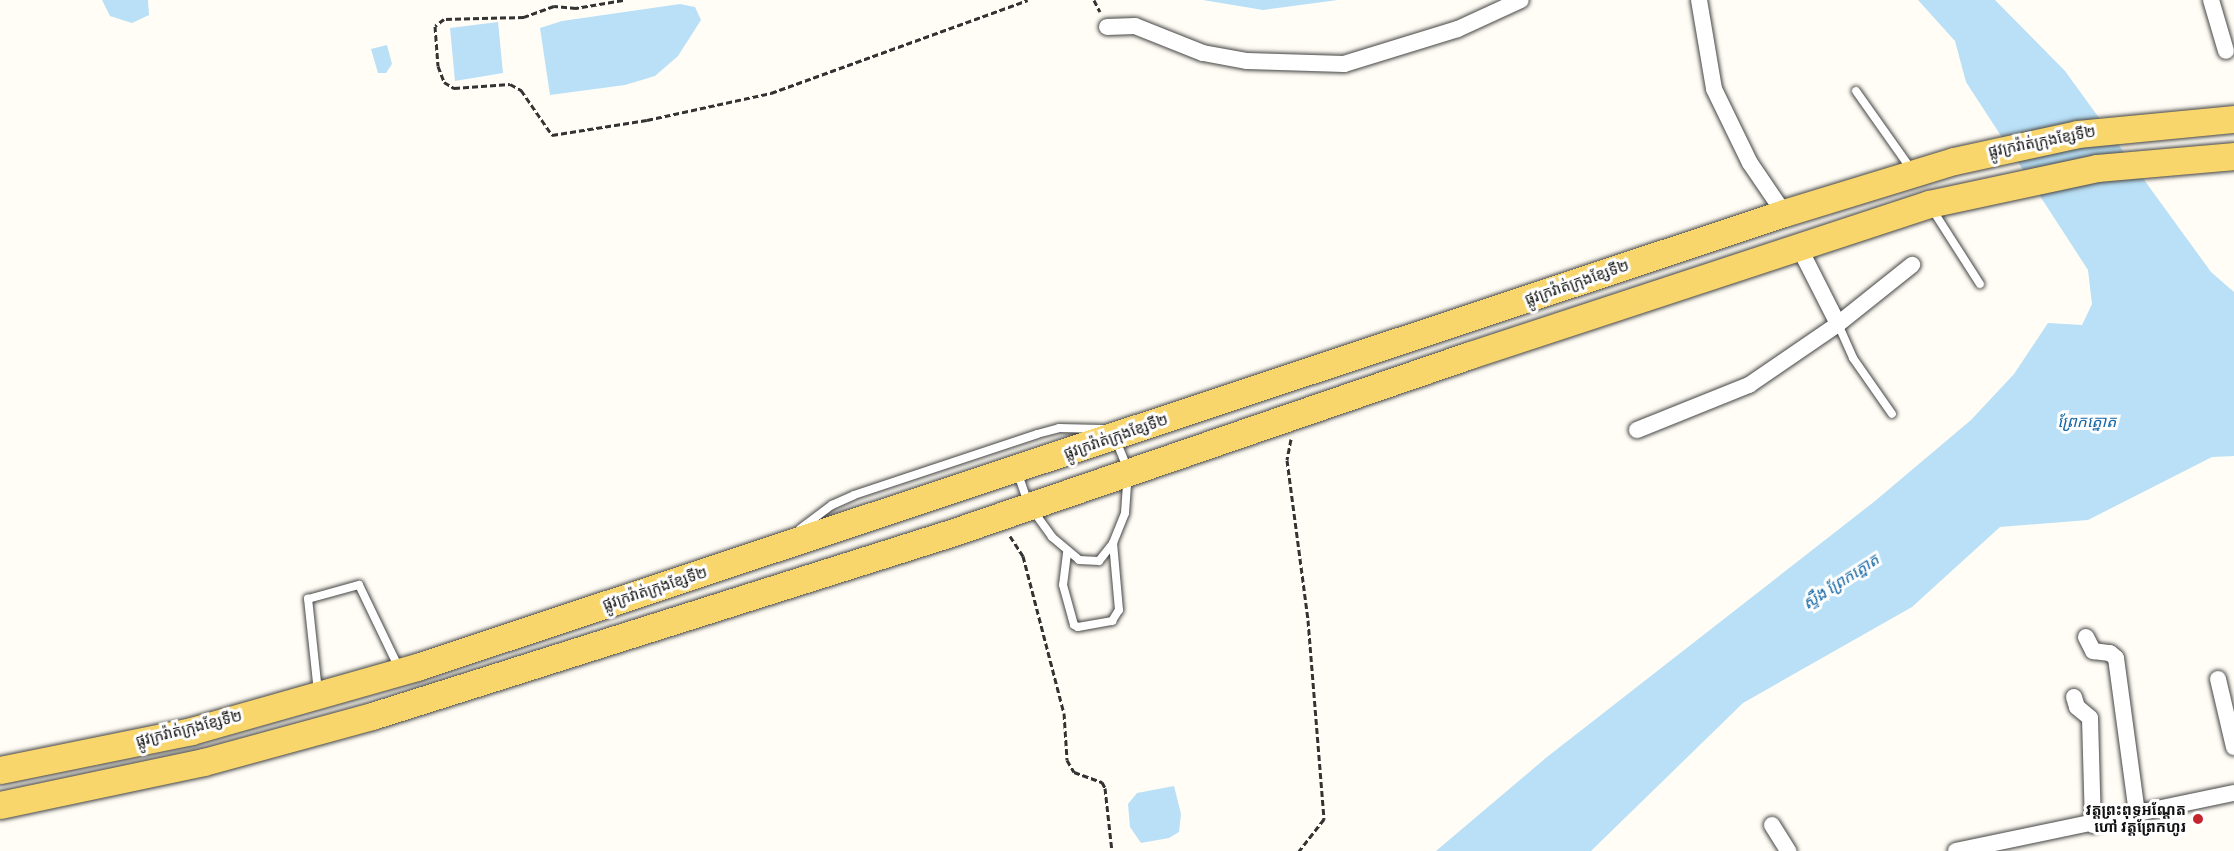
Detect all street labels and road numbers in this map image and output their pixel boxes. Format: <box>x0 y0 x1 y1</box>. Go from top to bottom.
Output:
street label: ផ្លូវក្រវ៉ាត់ក្រុងខ្សែទី២ <box>1987 123 2097 161</box>
street label: ផ្លូវក្រវ៉ាត់ក្រុងខ្សែទី២ <box>1523 257 1631 309</box>
street label: ផ្លូវក្រវ៉ាត់ក្រុងខ្សែទី២ <box>1062 411 1170 463</box>
street label: ផ្លូវក្រវ៉ាត់ក្រុងខ្សែទី២ <box>600 564 710 614</box>
street label: ផ្លូវក្រវ៉ាត់ក្រុងខ្សែទី២ <box>134 707 244 751</box>

